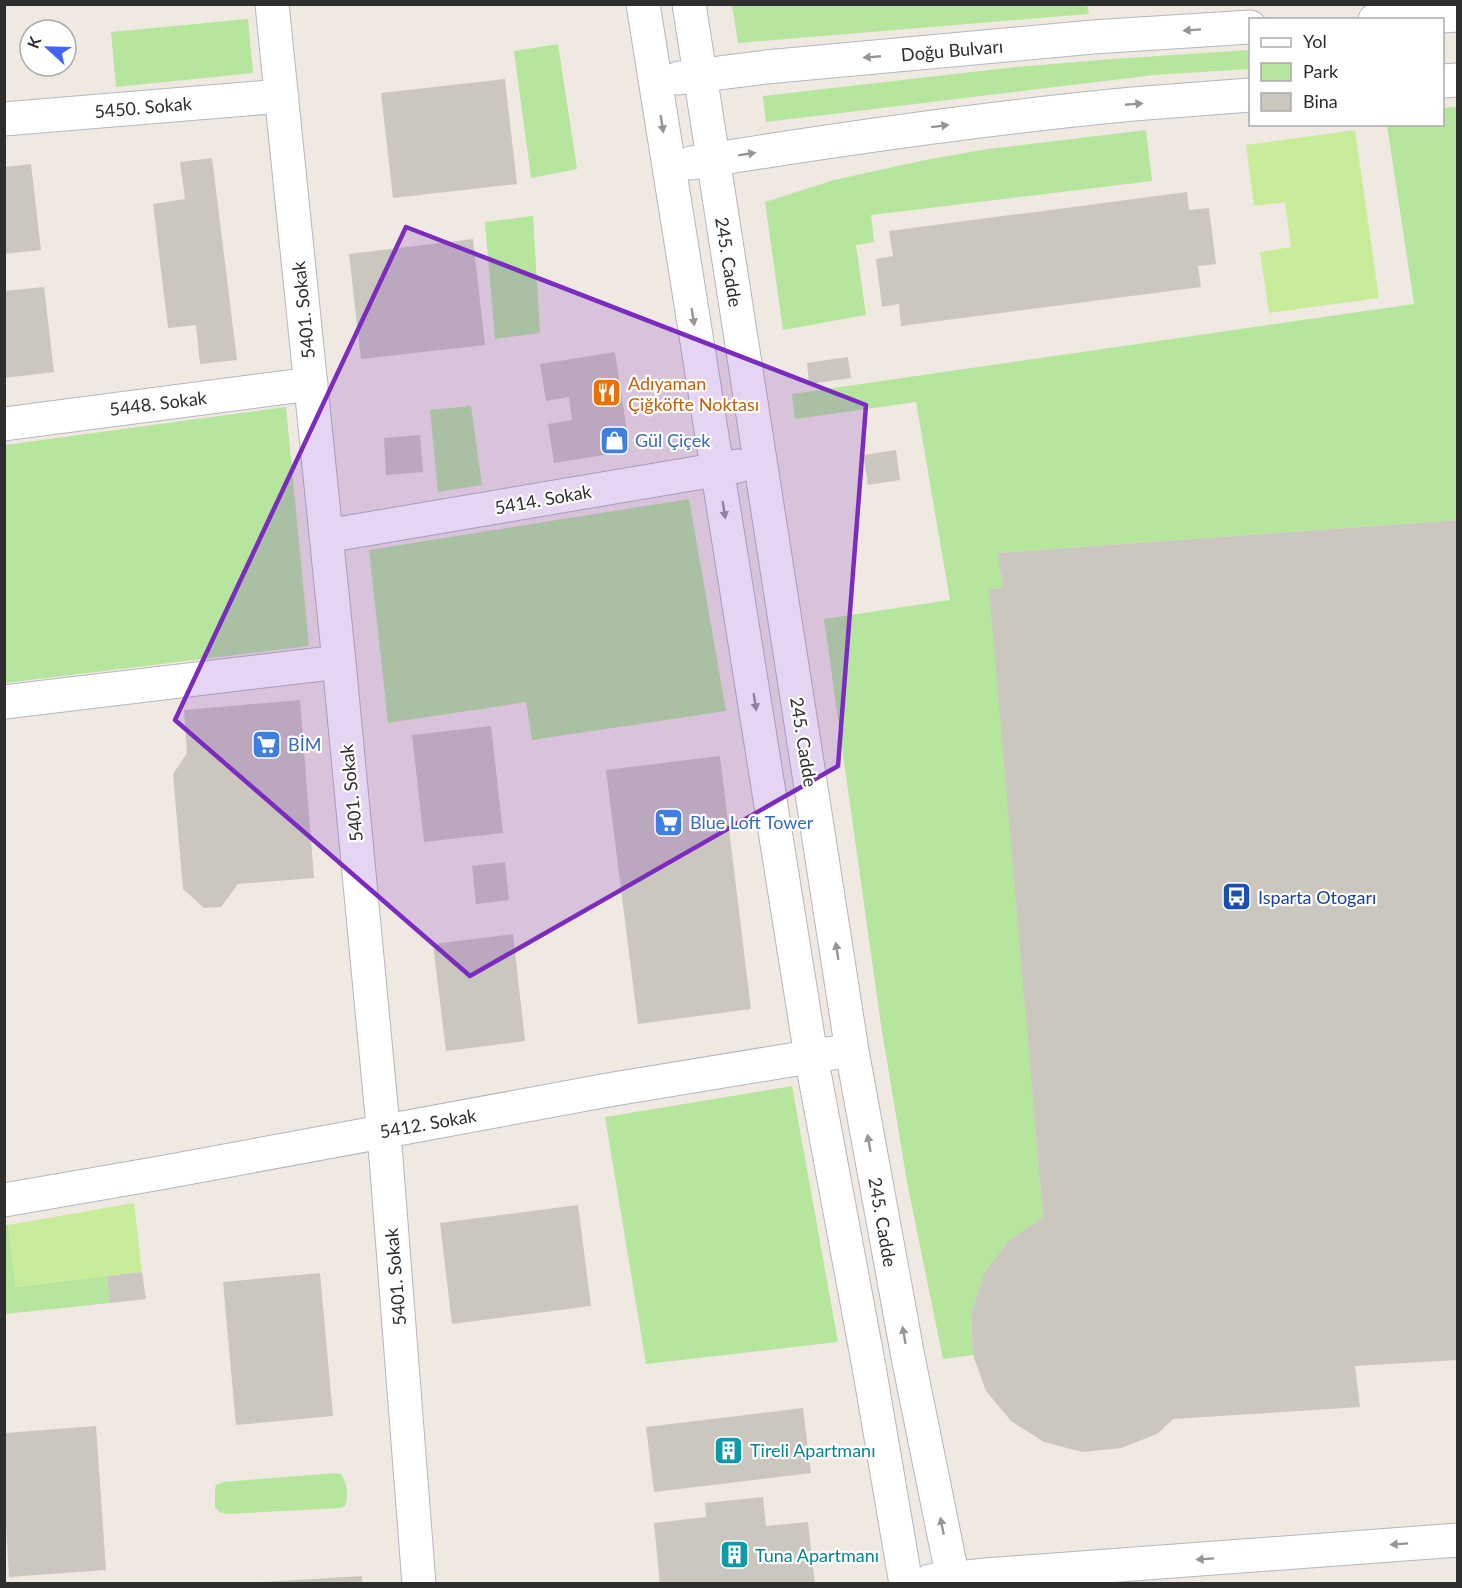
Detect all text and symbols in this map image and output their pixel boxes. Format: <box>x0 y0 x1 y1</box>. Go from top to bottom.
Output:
north arrow <box>18 18 78 78</box>
legend <box>1249 18 1444 126</box>
one-way arrow <box>1183 26 1202 35</box>
text: Yol <box>1303 30 1327 52</box>
text: K <box>23 33 45 51</box>
street label: Doğu Bulvarı <box>900 35 1004 65</box>
one-way arrow <box>863 52 882 62</box>
text: Park <box>1303 60 1339 82</box>
text: Bina <box>1303 90 1338 112</box>
street label: 5450. Sokak <box>93 92 194 122</box>
one-way arrow <box>1125 99 1144 109</box>
one-way arrow <box>658 115 667 134</box>
one-way arrow <box>931 122 950 131</box>
one-way arrow <box>738 149 757 158</box>
street label: 245. Cadde <box>711 215 747 309</box>
street label: 5401. Sokak <box>287 259 319 360</box>
one-way arrow <box>688 308 697 327</box>
place label: Adıyaman Çiğköfte Noktası <box>628 372 759 415</box>
restaurant icon: Adıyaman Çiğköfte Noktası <box>591 377 623 409</box>
street label: 5448. Sokak <box>108 386 209 420</box>
shop icon: Gül Çiçek <box>598 424 630 456</box>
place label: Gül Çiçek <box>635 429 711 451</box>
street label: 5414. Sokak <box>493 480 594 518</box>
one-way arrow <box>719 500 728 519</box>
one-way arrow <box>750 693 759 712</box>
street label: 245. Cadde <box>786 695 822 789</box>
supermarket icon: BİM <box>251 728 283 760</box>
place label: BİM <box>288 733 321 755</box>
street label: 5401. Sokak <box>335 742 367 843</box>
supermarket icon: Blue Loft Tower <box>653 806 685 838</box>
place label: Blue Loft Tower <box>690 811 814 833</box>
bus stop icon: Isparta Otogarı <box>1221 881 1253 913</box>
place label: Isparta Otogarı <box>1258 886 1376 908</box>
one-way arrow <box>832 941 841 960</box>
street label: 5412. Sokak <box>378 1104 479 1142</box>
one-way arrow <box>864 1133 873 1152</box>
street label: 245. Cadde <box>864 1175 902 1269</box>
street label: 5401. Sokak <box>380 1226 410 1327</box>
one-way arrow <box>899 1325 908 1344</box>
building icon: Tireli Apartmanı <box>713 1434 745 1466</box>
place label: Tireli Apartmanı <box>750 1439 875 1461</box>
one-way arrow <box>937 1516 946 1535</box>
building icon: Tuna Apartmanı <box>718 1539 750 1571</box>
one-way arrow <box>1390 1539 1409 1549</box>
place label: Tuna Apartmanı <box>755 1544 879 1566</box>
one-way arrow <box>1195 1554 1214 1563</box>

